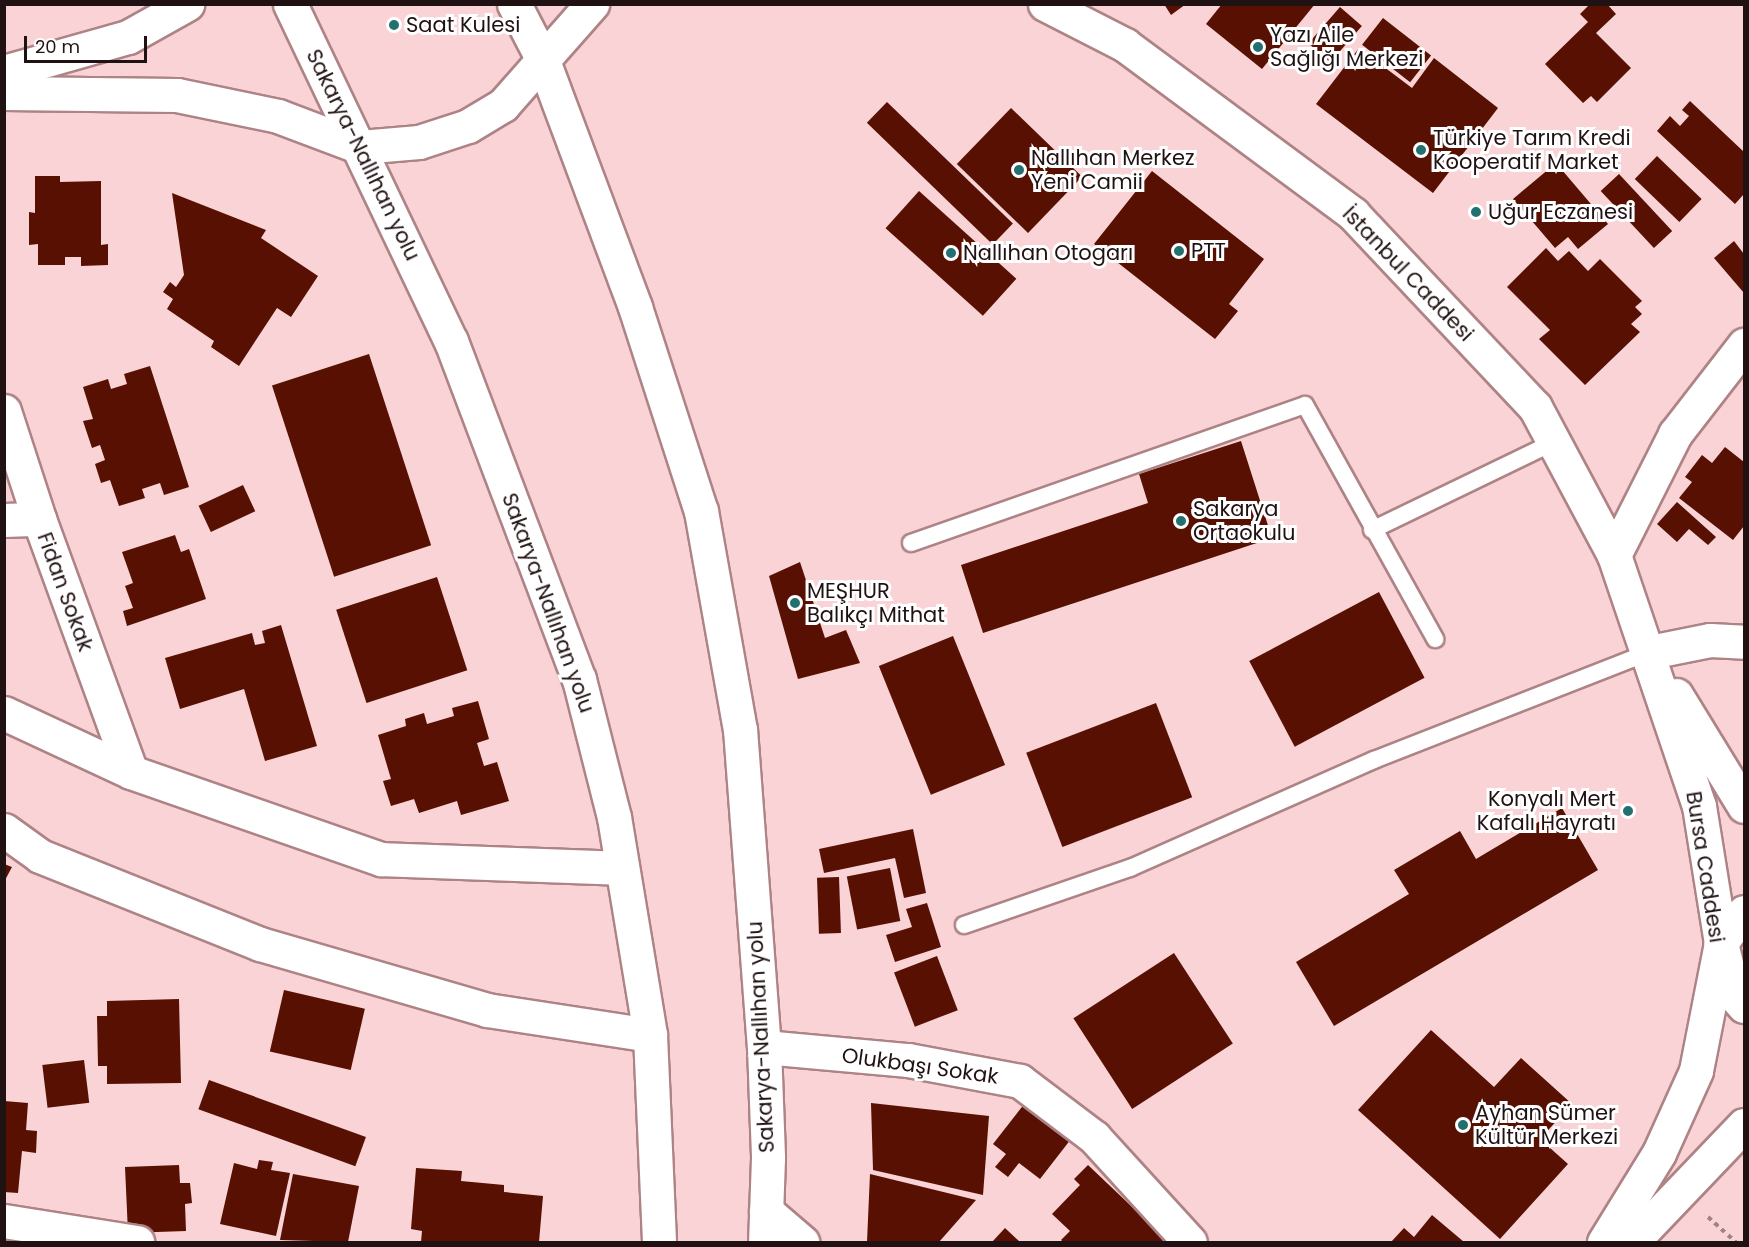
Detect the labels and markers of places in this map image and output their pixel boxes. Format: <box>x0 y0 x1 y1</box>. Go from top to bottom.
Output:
place label: Saat Kulesi <box>406 12 520 38</box>
marker: Saat Kulesi <box>387 18 401 32</box>
place label: Yazı Aile Sağlığı Merkezi <box>1270 22 1424 72</box>
marker: Yazı Aile Sağlığı Merkezi <box>1251 40 1265 54</box>
place label: Türkiye Tarım Kredi Kooperatif Market <box>1433 125 1631 175</box>
marker: Türkiye Tarım Kredi Kooperatif Market <box>1414 143 1428 157</box>
place label: Nallıhan Merkez Yeni Camii <box>1031 145 1194 195</box>
marker: Nallıhan Merkez Yeni Camii <box>1012 163 1026 177</box>
place label: Uğur Eczanesi <box>1488 199 1633 225</box>
marker: Uğur Eczanesi <box>1469 205 1483 219</box>
place label: PTT <box>1191 238 1226 264</box>
place label: Nallıhan Otogarı <box>963 240 1133 266</box>
marker: PTT <box>1172 244 1186 258</box>
marker: Nallıhan Otogarı <box>944 246 958 260</box>
place label: Sakarya Ortaokulu <box>1193 496 1295 546</box>
marker: Sakarya Ortaokulu <box>1174 514 1188 528</box>
place label: MEŞHUR Balıkçı Mithat <box>807 578 945 628</box>
marker: MEŞHUR Balıkçı Mithat <box>788 596 802 610</box>
place label: Konyalı Mert Kafalı Hayratı <box>1477 786 1616 836</box>
marker: Konyalı Mert Kafalı Hayratı <box>1621 804 1635 818</box>
place label: Ayhan Sümer Kültür Merkezi <box>1475 1100 1618 1150</box>
marker: Ayhan Sümer Kültür Merkezi <box>1456 1118 1470 1132</box>

